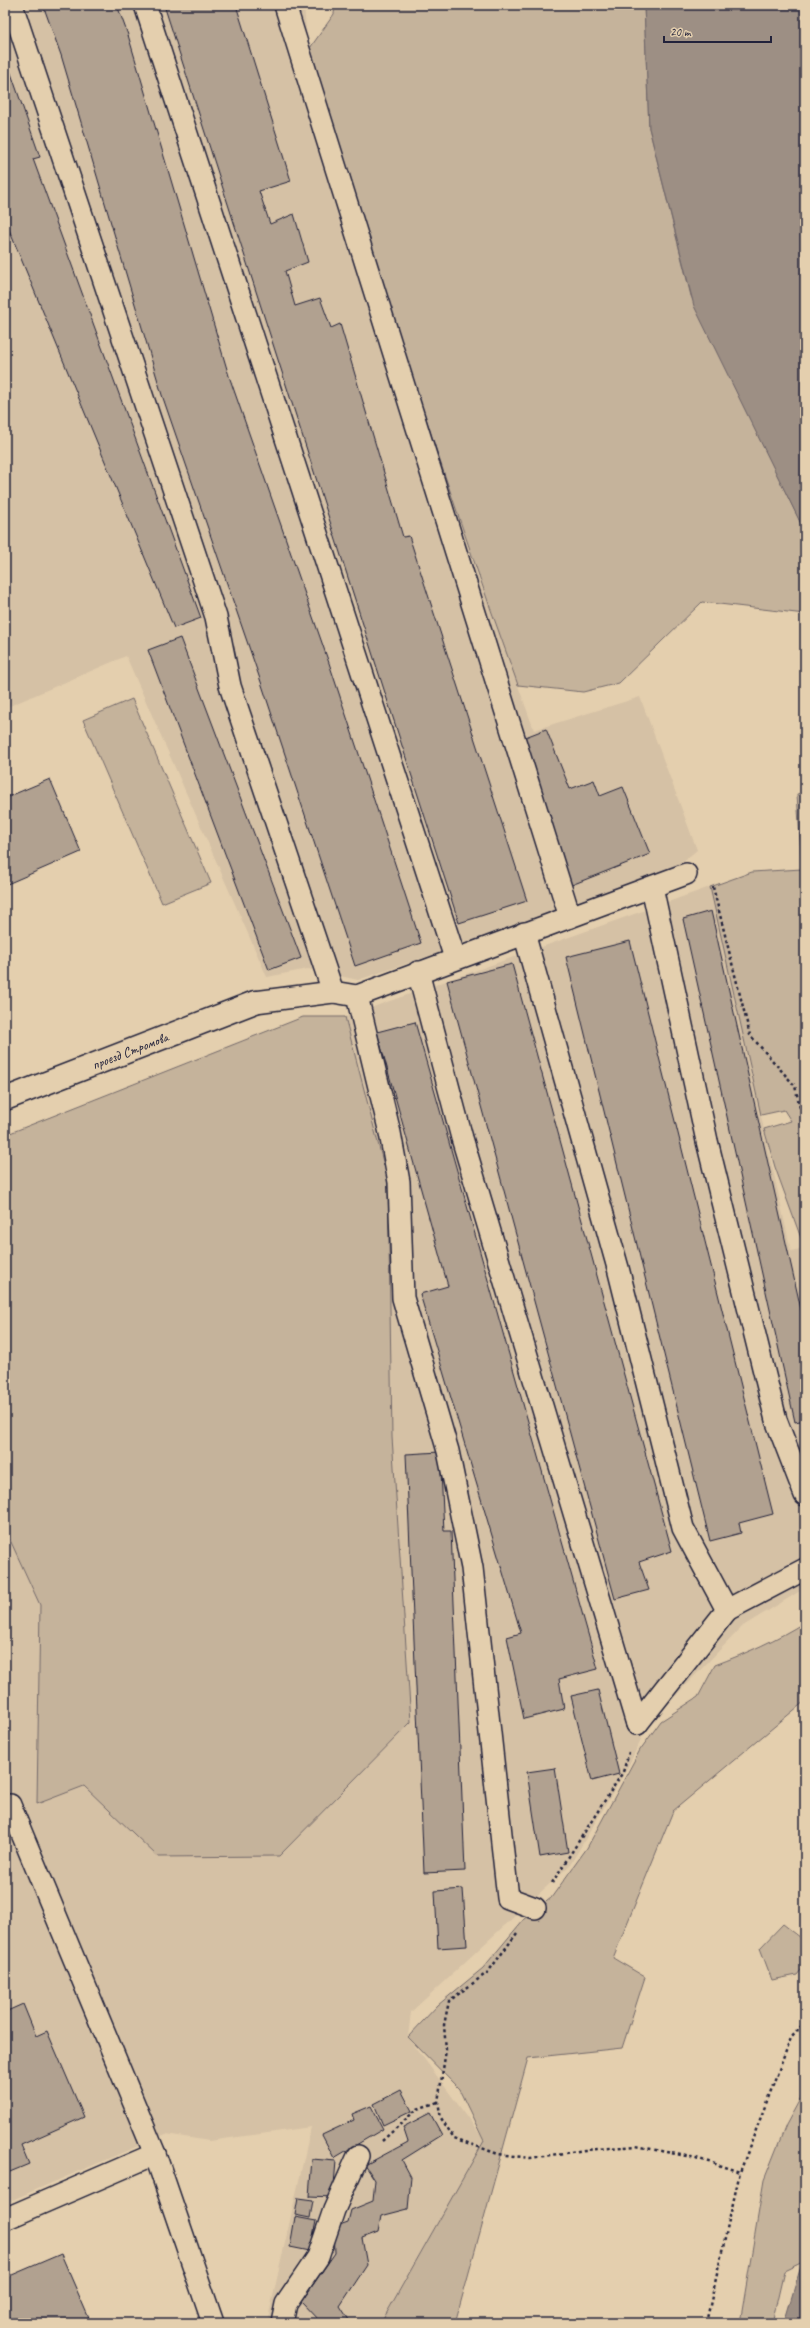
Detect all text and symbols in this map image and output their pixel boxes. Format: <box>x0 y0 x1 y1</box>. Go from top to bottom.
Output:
scale bar <box>664 18 771 44</box>
text: 20 m <box>670 24 692 40</box>
street label: проезд Стромова <box>90 1028 172 1073</box>

